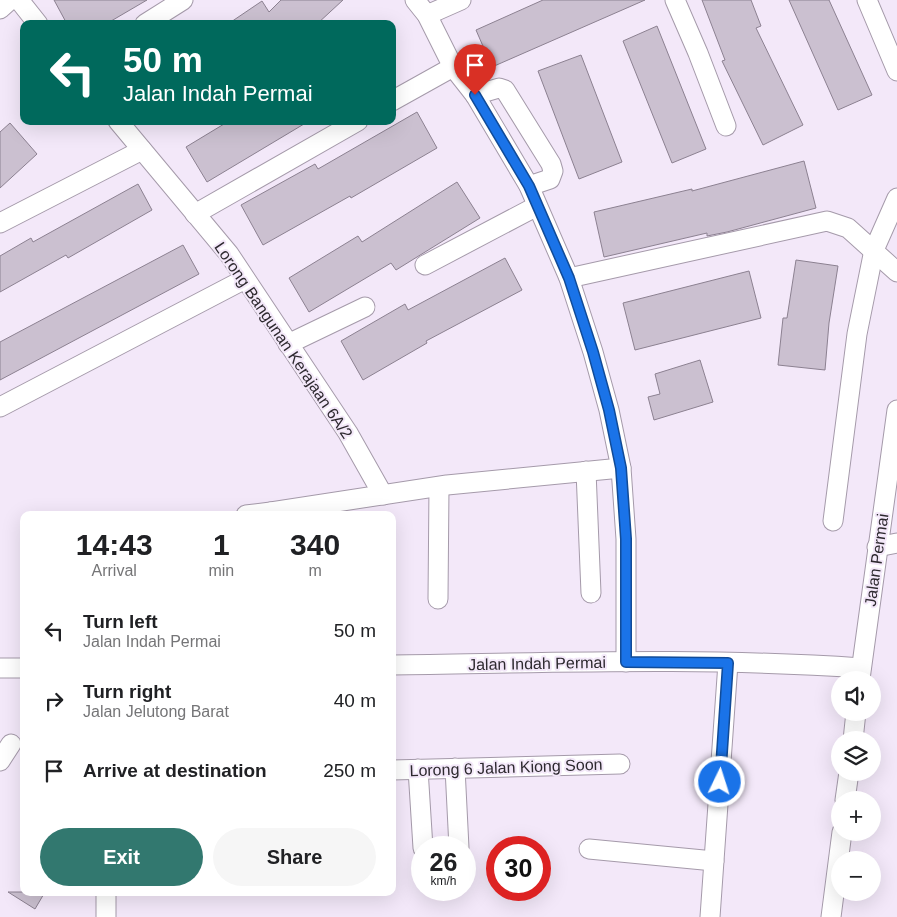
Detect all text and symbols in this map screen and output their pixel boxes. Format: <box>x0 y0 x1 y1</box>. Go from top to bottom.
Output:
icon: left <box>40 40 105 105</box>
text: 50 m <box>123 40 203 79</box>
pin <box>454 44 496 95</box>
icon: arrive <box>461 51 489 79</box>
text: Jalan Indah Permai <box>123 81 313 106</box>
street label: Lorong Bangunan Kerajaan 6A/2 <box>211 239 356 442</box>
street label: Jalan Permai <box>862 513 891 607</box>
text: 14:43 <box>76 528 153 561</box>
text: 1 <box>213 528 230 561</box>
text: 340 <box>290 528 340 561</box>
text: Arrival <box>92 562 137 579</box>
text: min <box>208 562 234 579</box>
text: m <box>308 562 322 579</box>
text: Turn left <box>83 611 158 632</box>
icon: left <box>40 617 68 645</box>
text: 50 m <box>334 620 376 641</box>
text: Jalan Indah Permai <box>83 633 221 650</box>
street label: Jalan Indah Permai <box>468 654 606 673</box>
map controls <box>831 671 881 901</box>
button: sound <box>831 671 881 721</box>
text: Turn right <box>83 681 171 702</box>
icon: right <box>40 687 68 715</box>
text: 40 m <box>334 690 376 711</box>
text: Jalan Jelutong Barat <box>83 703 229 720</box>
button: layers <box>831 731 881 781</box>
position arrow <box>693 755 745 807</box>
street label: Lorong 6 Jalan Kiong Soon <box>409 756 603 779</box>
icon: arrive <box>40 757 68 785</box>
text: Arrive at destination <box>83 760 267 781</box>
text: 250 m <box>323 760 376 781</box>
button: + <box>831 791 881 841</box>
button: Exit <box>40 828 203 886</box>
button: Share <box>213 828 376 886</box>
speed limit sign: 30 <box>486 836 551 901</box>
text: 26 <box>430 848 457 876</box>
button: − <box>831 851 881 901</box>
text: km/h <box>430 874 457 888</box>

